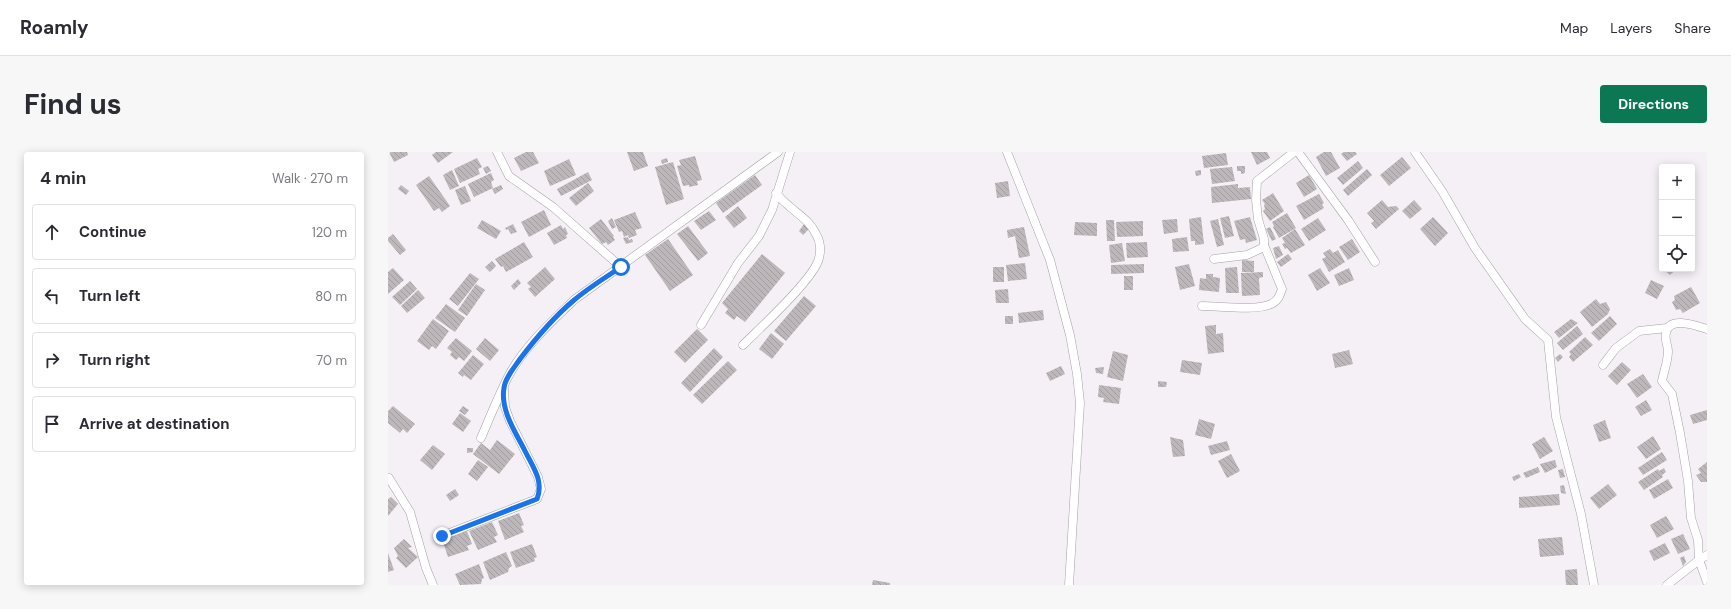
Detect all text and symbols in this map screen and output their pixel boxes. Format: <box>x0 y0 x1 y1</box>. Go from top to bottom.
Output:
text: Roamly <box>20 15 89 40</box>
text: Map <box>1560 19 1588 37</box>
text: Layers <box>1610 19 1652 37</box>
text: Share <box>1674 19 1711 37</box>
button: Directions <box>1600 85 1707 123</box>
text: Find us <box>24 86 122 123</box>
map controls <box>1659 164 1695 272</box>
button: + <box>1659 164 1695 200</box>
text: 4 min <box>40 167 86 189</box>
text: Walk · 270 m <box>272 170 348 187</box>
button: − <box>1659 200 1695 236</box>
icon: ahead <box>41 221 63 243</box>
text: Continue <box>79 222 147 242</box>
text: 120 m <box>312 224 347 241</box>
button: locate <box>1659 236 1695 272</box>
route start <box>612 258 630 276</box>
icon: left <box>41 285 63 307</box>
text: Turn left <box>79 286 140 306</box>
text: 80 m <box>315 288 347 305</box>
icon: right <box>41 349 63 371</box>
text: Turn right <box>79 350 150 370</box>
text: 70 m <box>316 352 347 369</box>
icon: arrive <box>41 413 63 435</box>
text: Arrive at destination <box>79 414 230 434</box>
route end <box>433 527 451 545</box>

